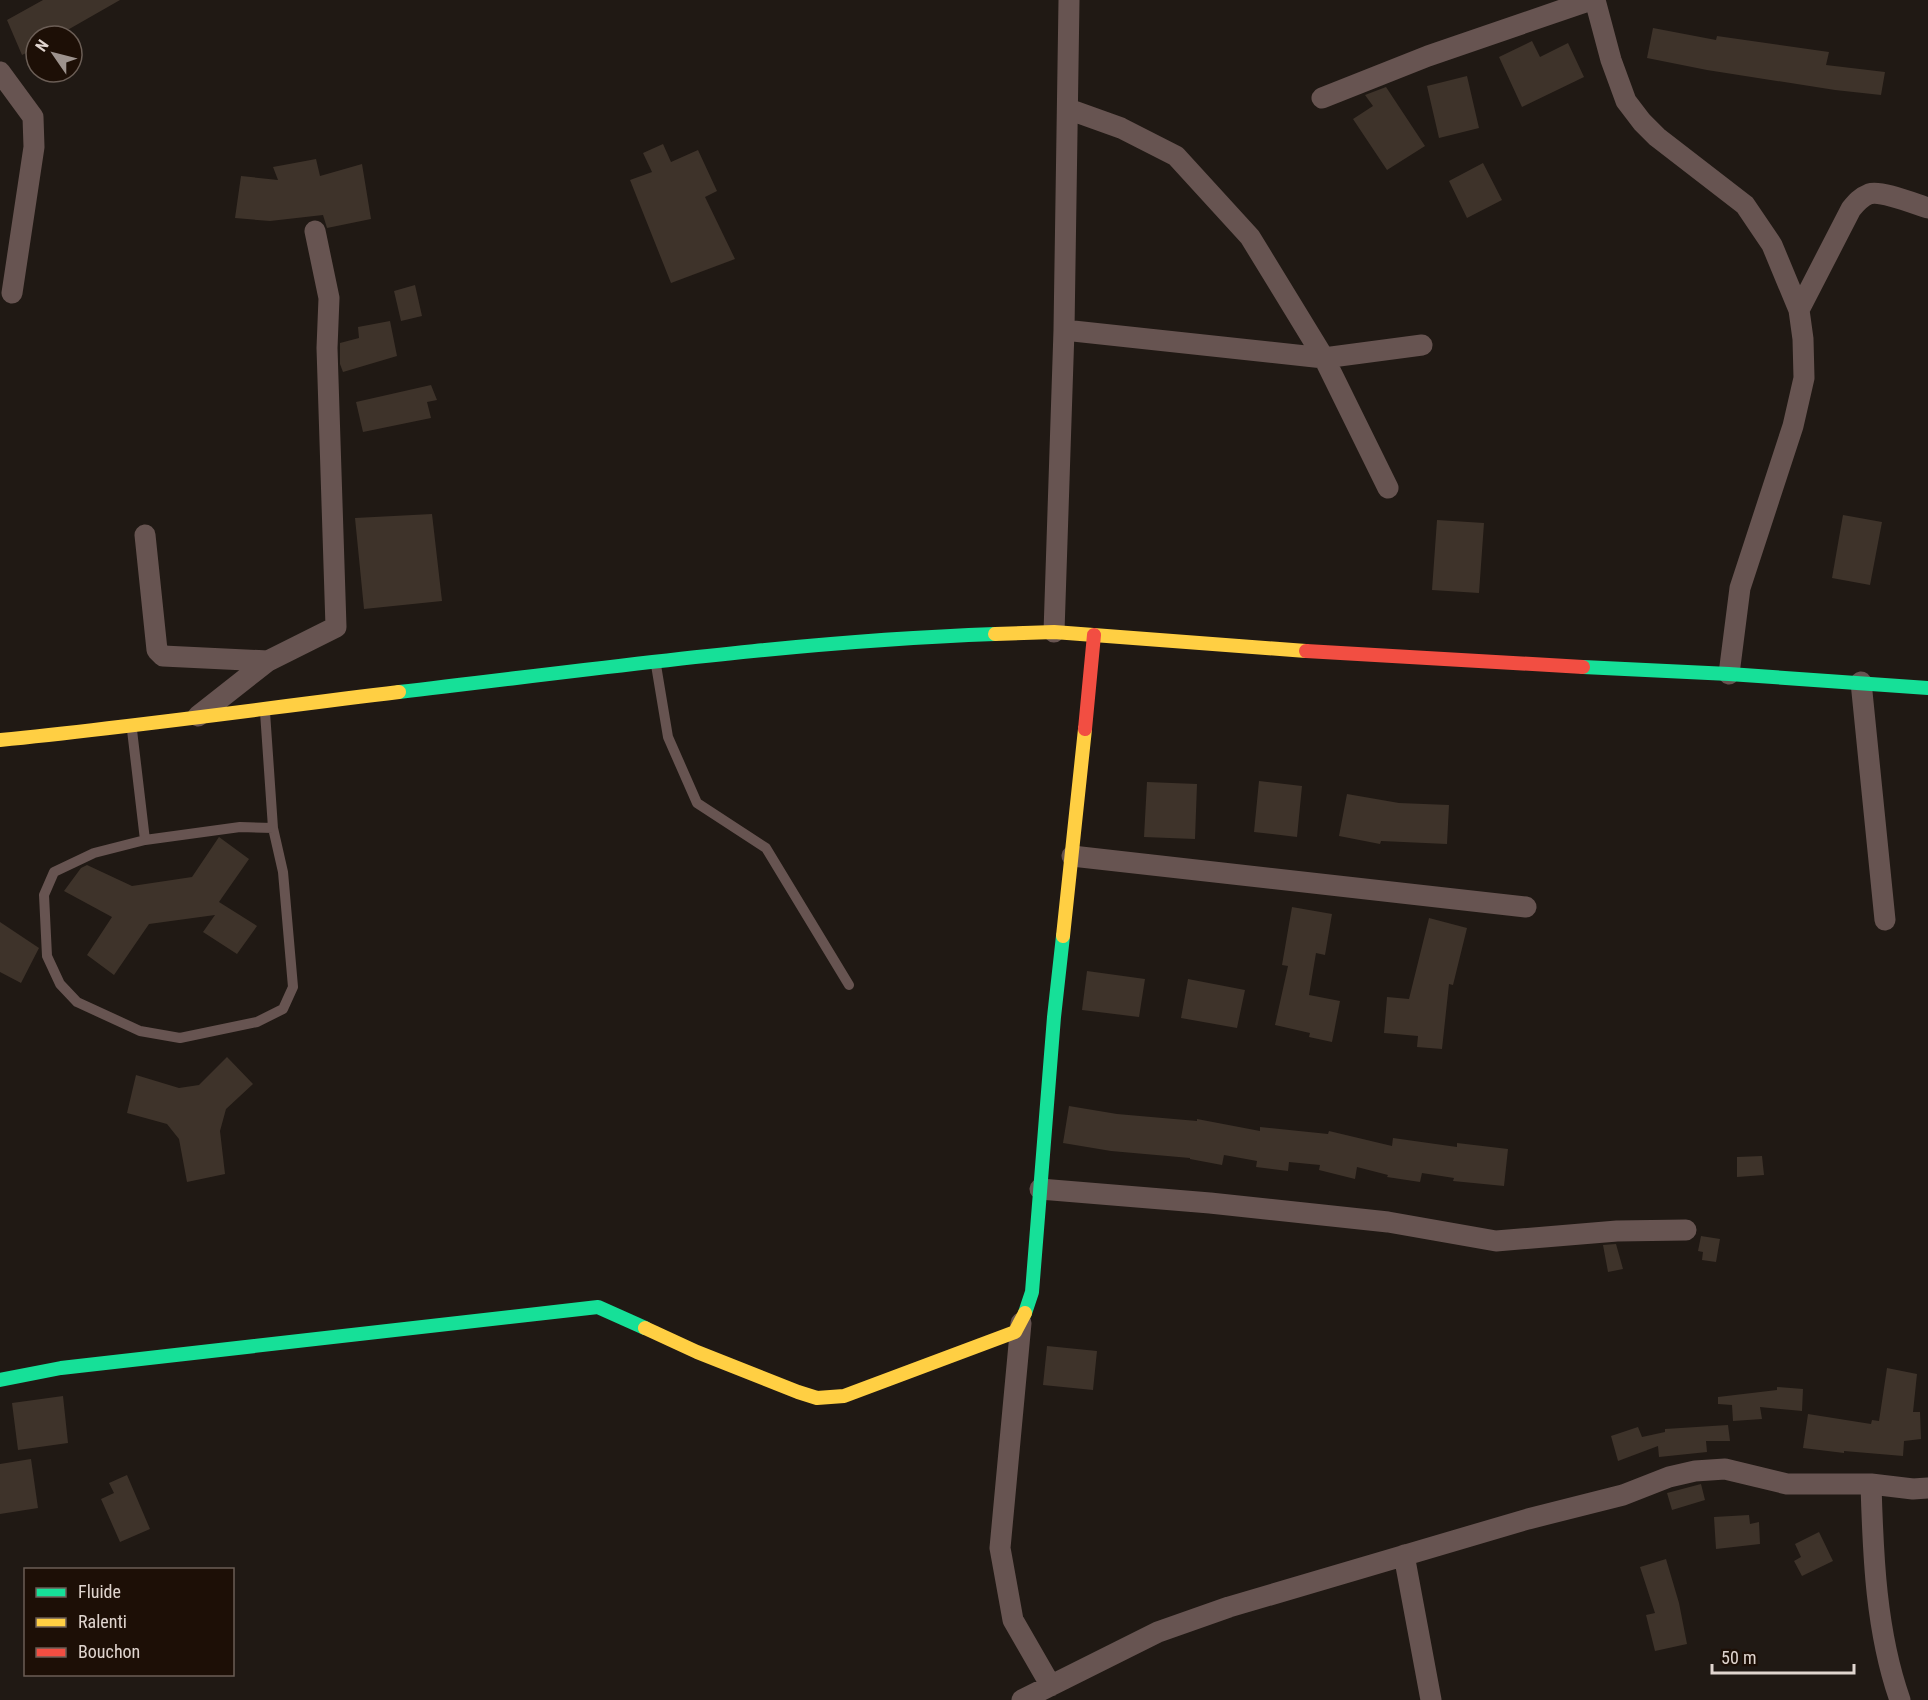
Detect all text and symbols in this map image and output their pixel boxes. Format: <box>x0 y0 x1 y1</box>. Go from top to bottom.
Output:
north arrow <box>24 24 84 84</box>
text: N <box>32 36 53 55</box>
legend <box>24 1568 234 1676</box>
text: Fluide <box>78 1581 121 1602</box>
text: Ralenti <box>78 1611 127 1632</box>
scale bar <box>1712 1637 1854 1675</box>
text: Bouchon <box>78 1641 140 1662</box>
text: 50 m <box>1721 1647 1756 1668</box>

